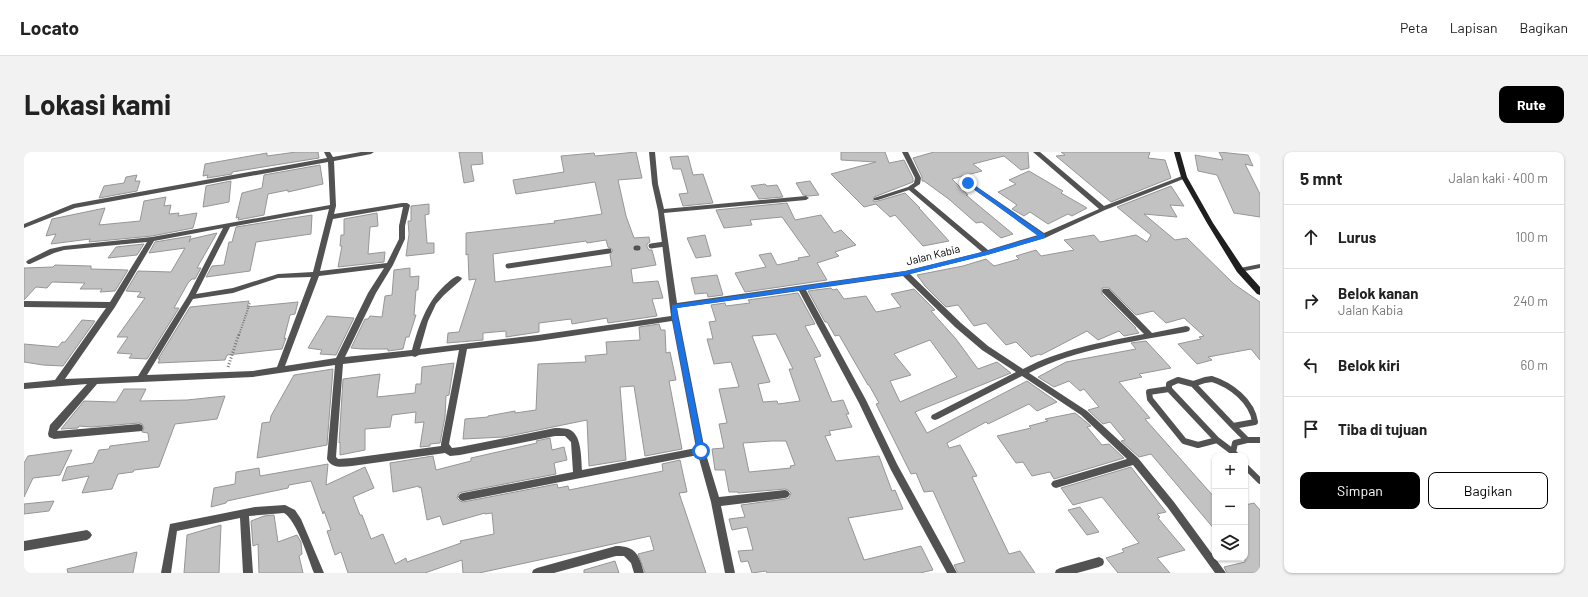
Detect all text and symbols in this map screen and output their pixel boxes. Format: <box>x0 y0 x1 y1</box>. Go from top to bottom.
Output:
text: Locato <box>20 16 79 39</box>
text: Peta <box>1400 19 1428 36</box>
text: Lapisan <box>1450 19 1498 36</box>
text: Bagikan <box>1520 19 1568 36</box>
button: Rute <box>1499 86 1564 123</box>
text: Lokasi kami <box>24 87 171 121</box>
text: 5 mnt <box>1300 168 1343 188</box>
text: Jalan kaki · 400 m <box>1449 170 1548 186</box>
route end <box>959 174 977 192</box>
icon: ahead <box>1300 226 1322 248</box>
text: Lurus <box>1338 228 1376 246</box>
text: 100 m <box>1515 229 1548 245</box>
street label: Jalan Kabia <box>905 242 961 267</box>
text: Belok kanan <box>1338 284 1418 302</box>
icon: right <box>1300 290 1322 312</box>
text: 240 m <box>1513 293 1548 309</box>
text: Jalan Kabia <box>1338 302 1403 318</box>
icon: left <box>1300 354 1322 376</box>
text: Belok kiri <box>1338 356 1400 374</box>
text: 60 m <box>1521 357 1548 373</box>
icon: arrive <box>1300 418 1322 440</box>
text: Tiba di tujuan <box>1338 420 1427 438</box>
route start <box>692 442 710 460</box>
map controls <box>1212 453 1248 561</box>
button: + <box>1212 453 1248 489</box>
button: Simpan <box>1300 472 1420 509</box>
button: Bagikan <box>1428 472 1548 509</box>
button: − <box>1212 489 1248 525</box>
button: layers <box>1212 525 1248 561</box>

